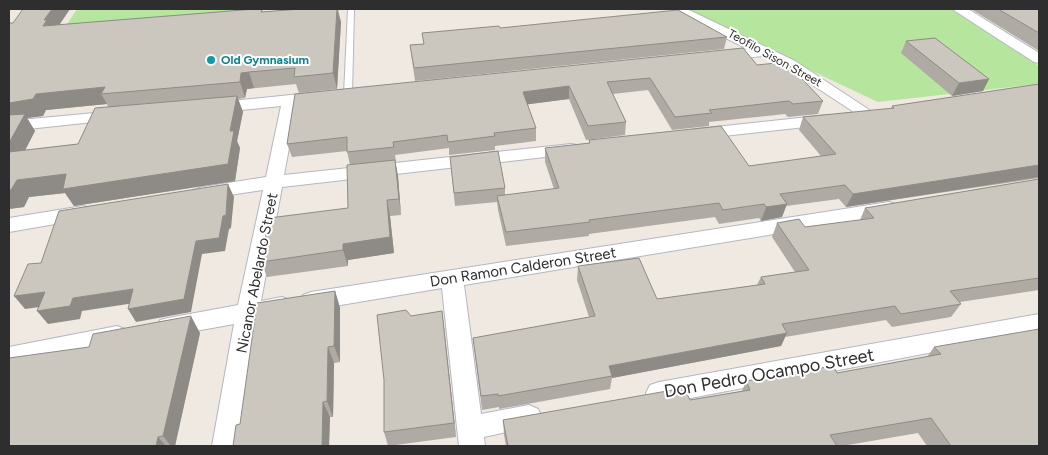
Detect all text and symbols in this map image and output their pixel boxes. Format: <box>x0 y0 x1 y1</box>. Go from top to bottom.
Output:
street label: Teofilo Sison Street <box>726 26 825 90</box>
place label: Old Gymnasium <box>221 53 309 67</box>
marker: Old Gymnasium <box>205 54 217 66</box>
street label: Nicanor Abelardo Street <box>233 191 281 355</box>
street label: Don Ramon Calderon Street <box>429 243 618 291</box>
street label: Don Pedro Ocampo Street <box>662 344 876 402</box>

